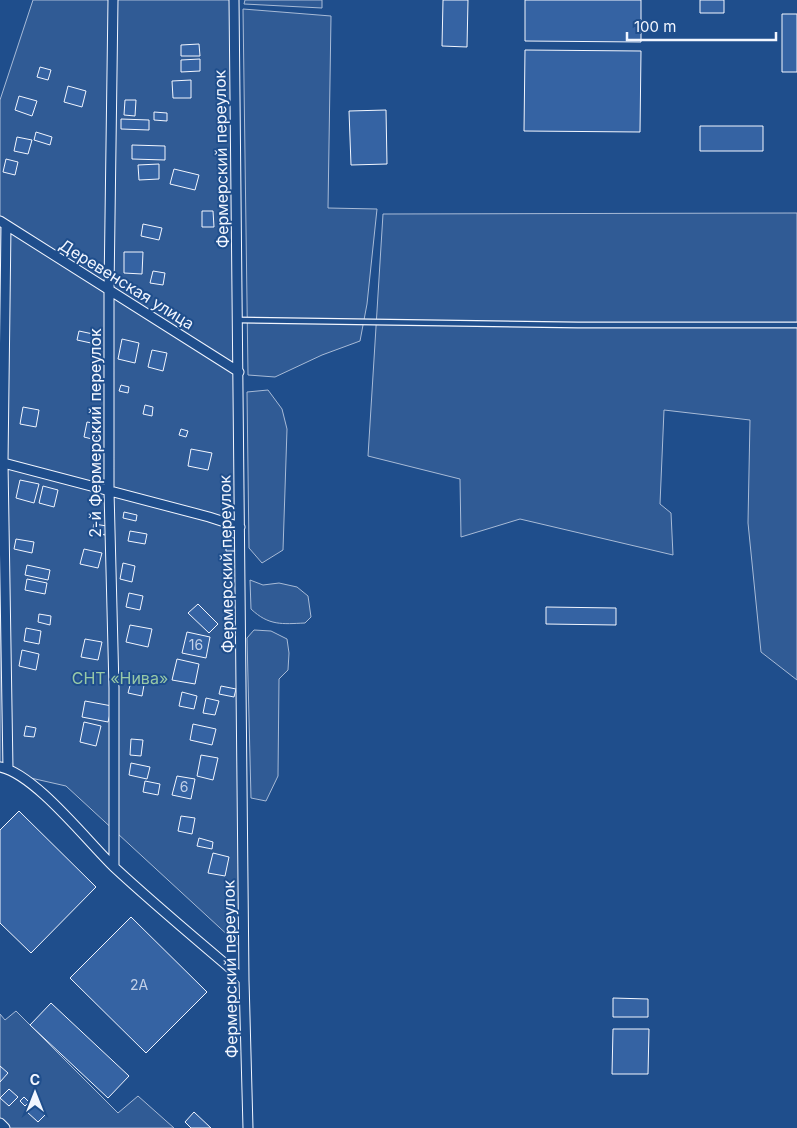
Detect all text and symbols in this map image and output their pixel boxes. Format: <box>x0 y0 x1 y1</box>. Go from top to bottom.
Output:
scale bar <box>627 10 776 42</box>
text: 100 m <box>634 17 676 36</box>
street label: Фермерский переулок <box>209 69 233 248</box>
street label: Деревенская улица <box>56 234 198 334</box>
street label: 2-й Фермерский переулок <box>85 328 105 538</box>
street label: Фермерский переулок <box>214 474 238 653</box>
house number: 16 <box>189 636 203 653</box>
park label: СНТ «Нива» <box>72 668 168 688</box>
house number: 6 <box>180 778 188 795</box>
street label: Фермерский переулок <box>218 879 242 1058</box>
house number: 2А <box>130 976 148 993</box>
north arrow <box>10 1068 60 1118</box>
text: С <box>30 1071 40 1088</box>

